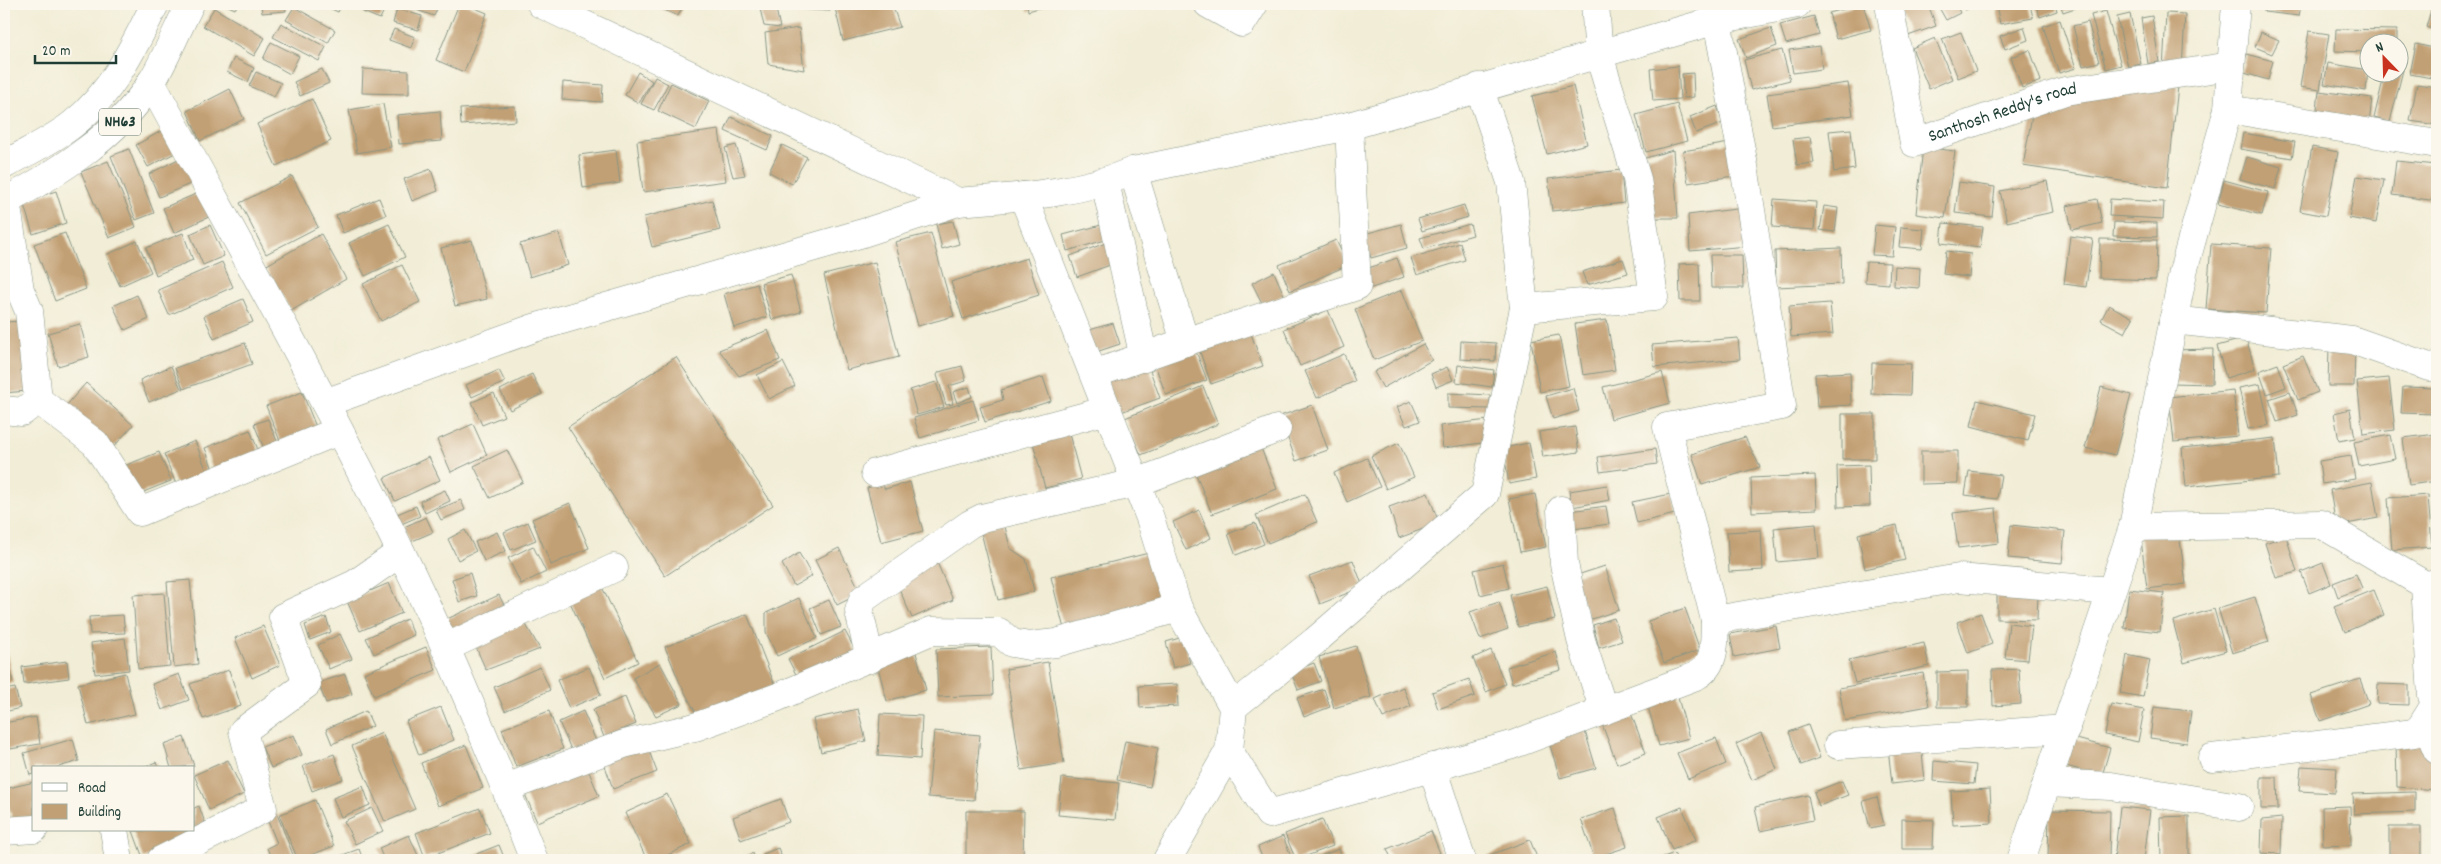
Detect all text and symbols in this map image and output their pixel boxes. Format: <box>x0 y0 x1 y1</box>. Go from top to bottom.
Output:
scale bar <box>35 32 116 64</box>
north arrow <box>2358 32 2408 82</box>
text: N <box>2373 37 2387 58</box>
text: 20 m <box>42 41 70 63</box>
street label: Santhosh Reddy's road <box>1925 77 2078 150</box>
road number: NH63 <box>99 108 141 136</box>
legend <box>32 766 195 832</box>
text: Road <box>78 778 106 800</box>
text: Building <box>78 802 121 824</box>

